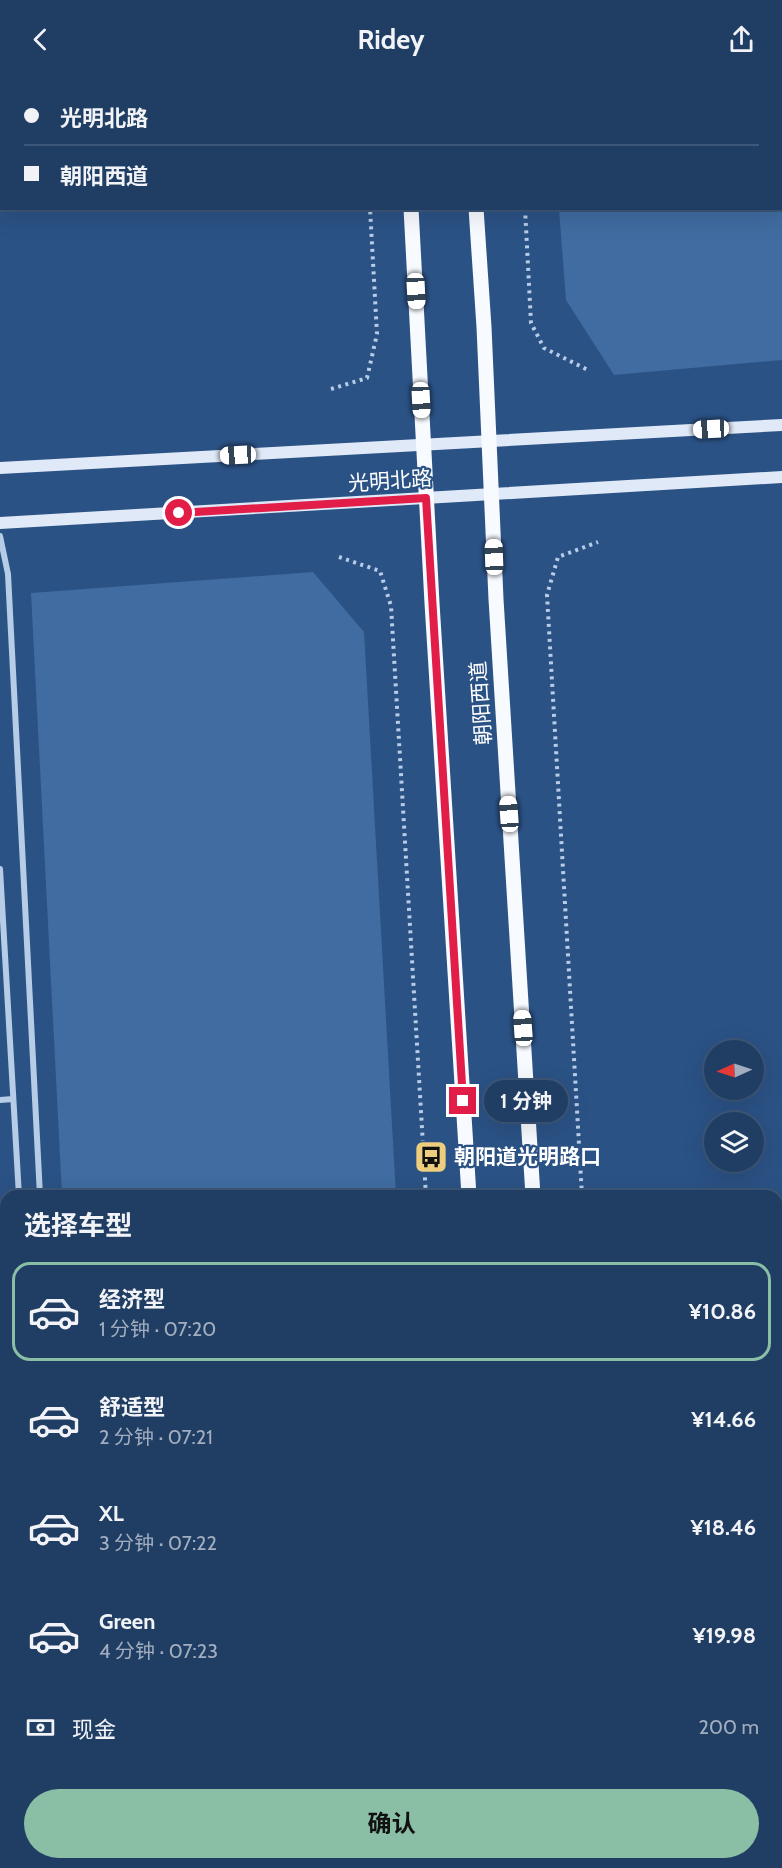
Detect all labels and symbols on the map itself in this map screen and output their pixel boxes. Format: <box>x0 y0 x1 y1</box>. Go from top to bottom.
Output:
car <box>406 273 426 309</box>
car <box>411 382 431 418</box>
car <box>693 419 729 439</box>
car <box>220 445 256 465</box>
street label: 光明北路 <box>347 465 433 496</box>
route start <box>165 499 192 526</box>
car <box>484 539 504 575</box>
street label: 朝阳西道 <box>465 660 496 746</box>
car <box>499 795 519 833</box>
car <box>513 1009 533 1047</box>
north arrow <box>704 1040 764 1100</box>
callout: 1 分钟 <box>484 1080 568 1122</box>
route end <box>449 1087 476 1114</box>
bus stop icon: 朝阳道光明路口 <box>413 1139 449 1175</box>
place label: 朝阳道光明路口 <box>454 1144 601 1169</box>

